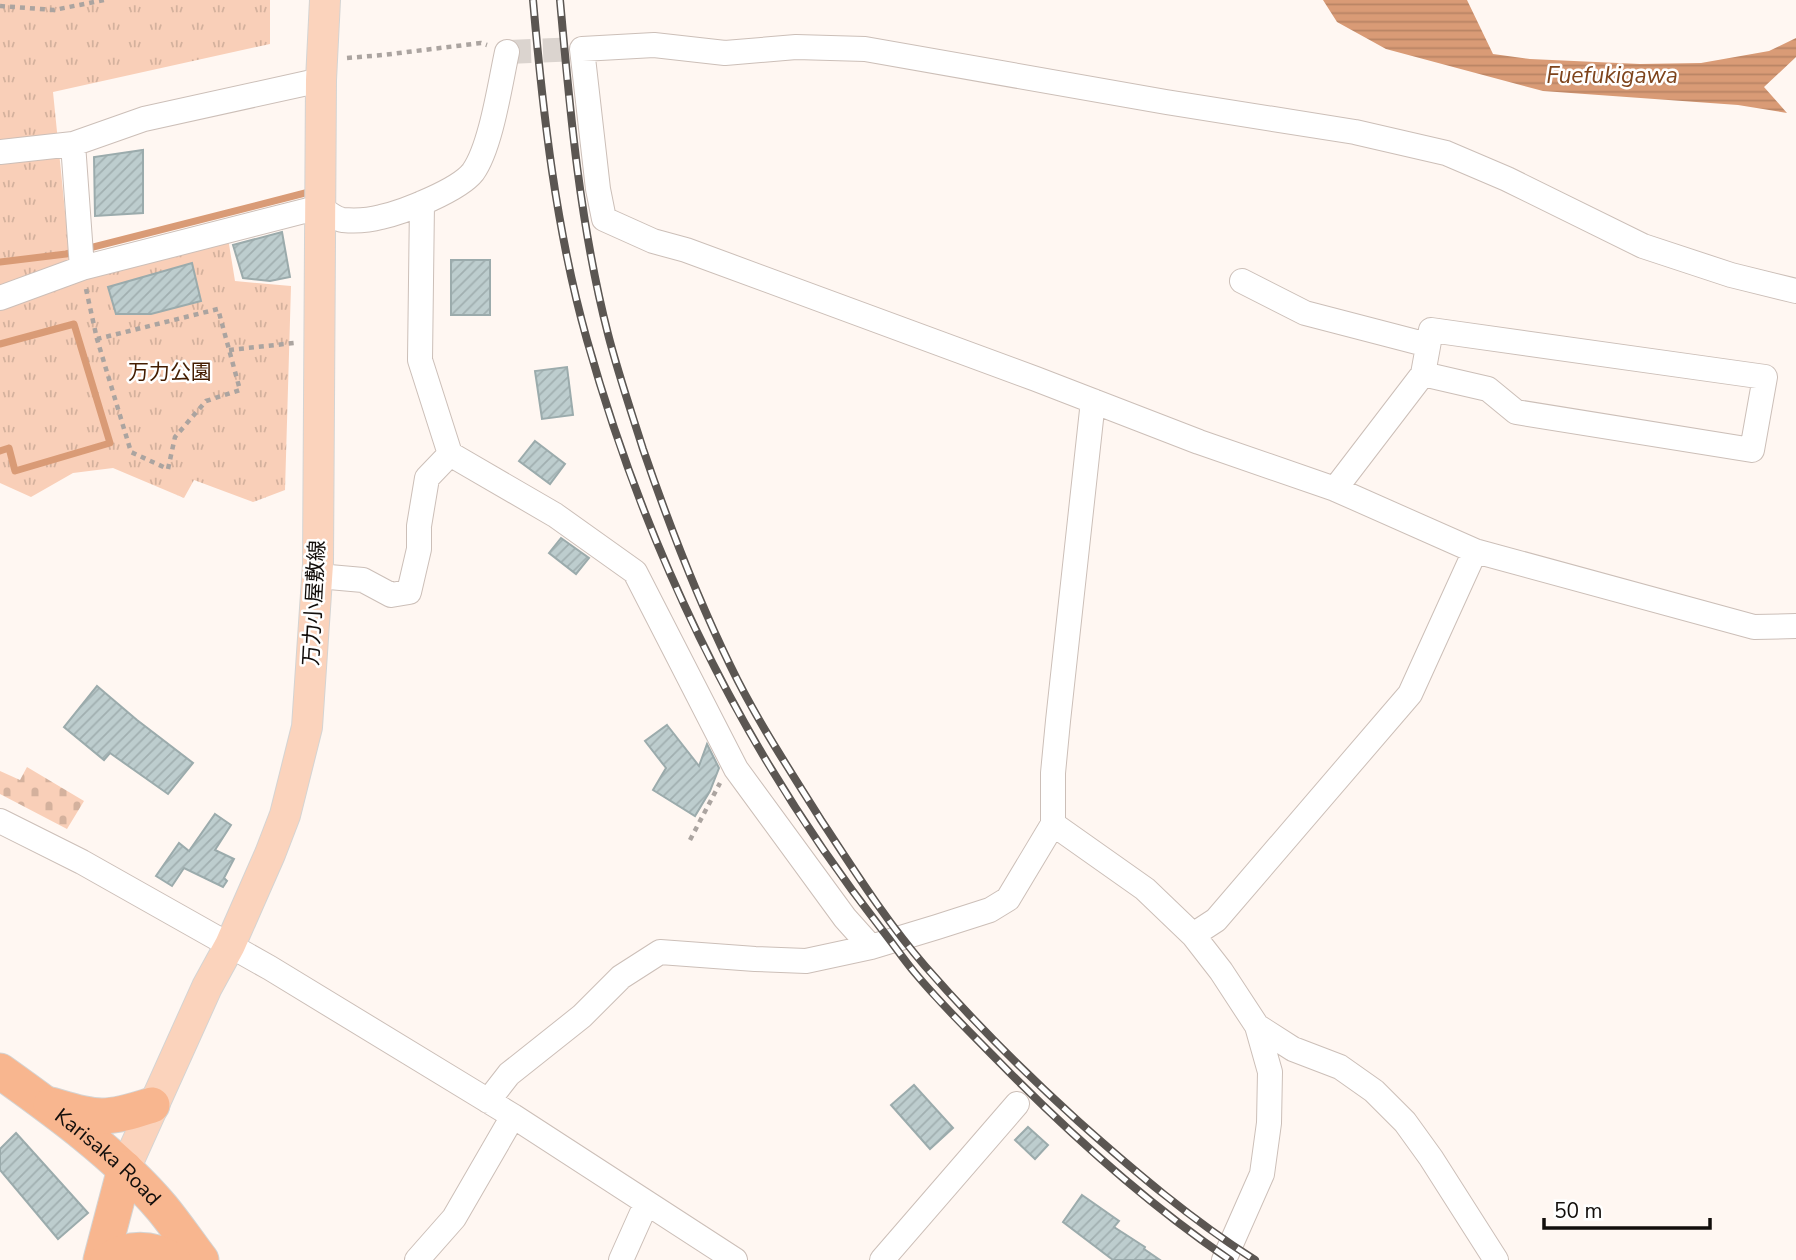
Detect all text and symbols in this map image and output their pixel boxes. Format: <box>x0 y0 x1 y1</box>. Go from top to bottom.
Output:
water label: Fuefukigawa <box>1546 60 1678 91</box>
park label: 万力公園 <box>128 358 212 386</box>
street label: 万力小屋敷線 <box>297 539 331 667</box>
street label: Karisaka Road <box>49 1102 167 1211</box>
scale bar <box>1544 1186 1710 1230</box>
text: 50 m <box>1554 1197 1603 1225</box>

